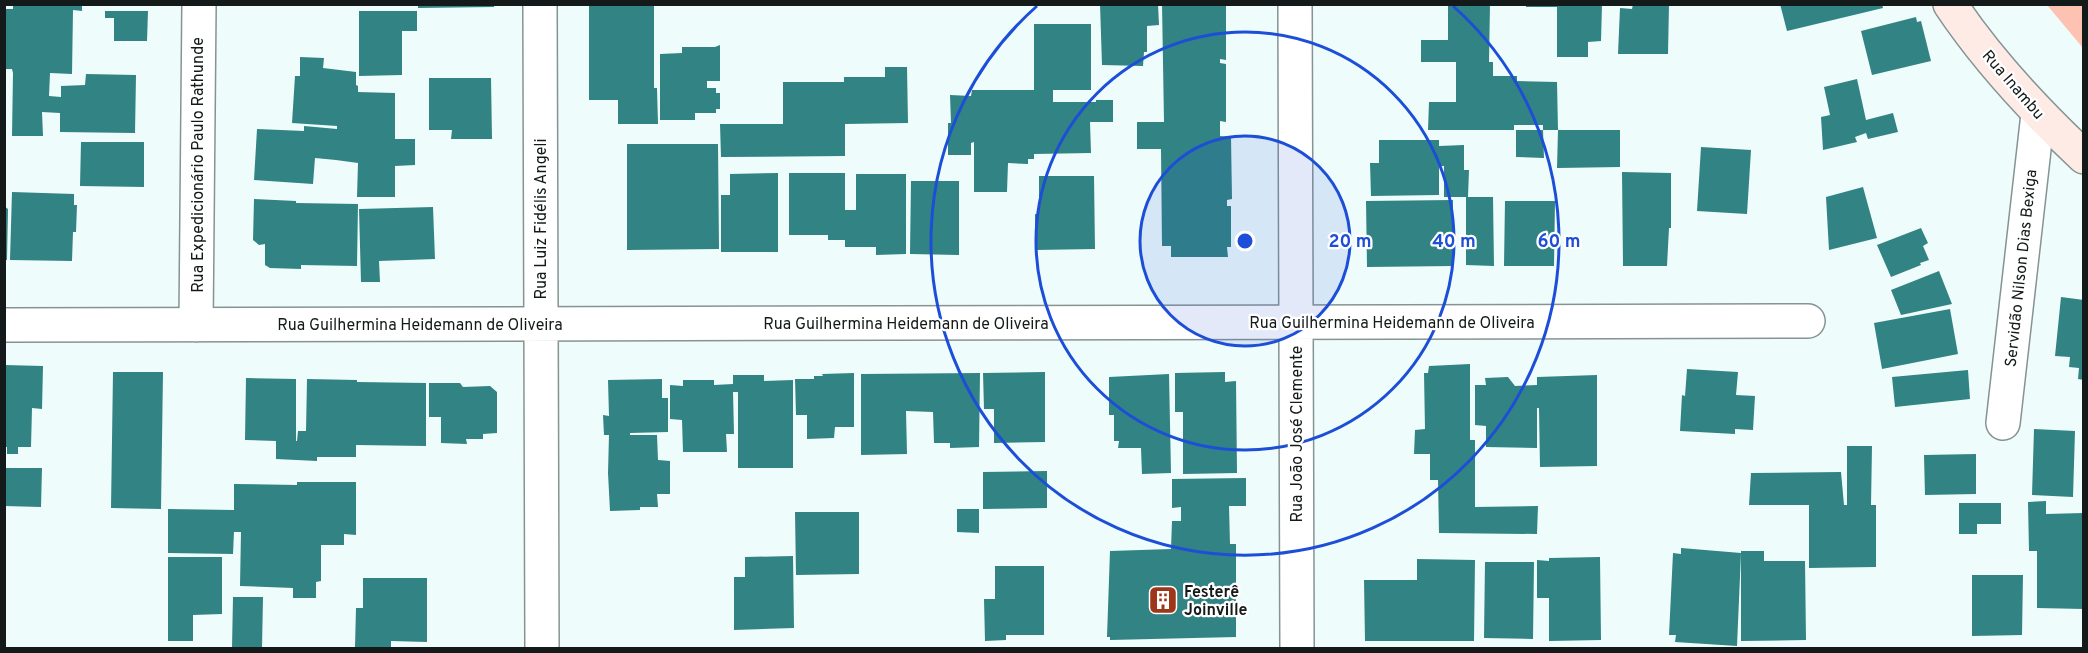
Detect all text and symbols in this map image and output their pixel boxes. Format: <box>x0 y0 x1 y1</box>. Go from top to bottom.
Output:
street label: Rua Expedicionário Paulo Rathunde <box>189 37 209 293</box>
street label: Rua Inambu <box>1977 46 2048 124</box>
street label: Rua Luiz Fidélis Angeli <box>532 139 552 300</box>
street label: Servidão Nilson Dias Bexiga <box>2002 168 2042 368</box>
centre of rings <box>1235 231 1255 251</box>
text: 20 m <box>1328 231 1372 254</box>
text: 40 m <box>1432 231 1476 254</box>
text: 60 m <box>1537 231 1581 254</box>
street label: Rua Guilhermina Heidemann de Oliveira <box>1249 314 1535 334</box>
street label: Rua Guilhermina Heidemann de Oliveira <box>763 315 1049 335</box>
street label: Rua Guilhermina Heidemann de Oliveira <box>277 316 563 336</box>
street label: Rua João José Clemente <box>1288 346 1308 522</box>
place label: Festerê Joinville <box>1184 583 1248 621</box>
building icon: Festerê Joinville <box>1147 584 1179 616</box>

